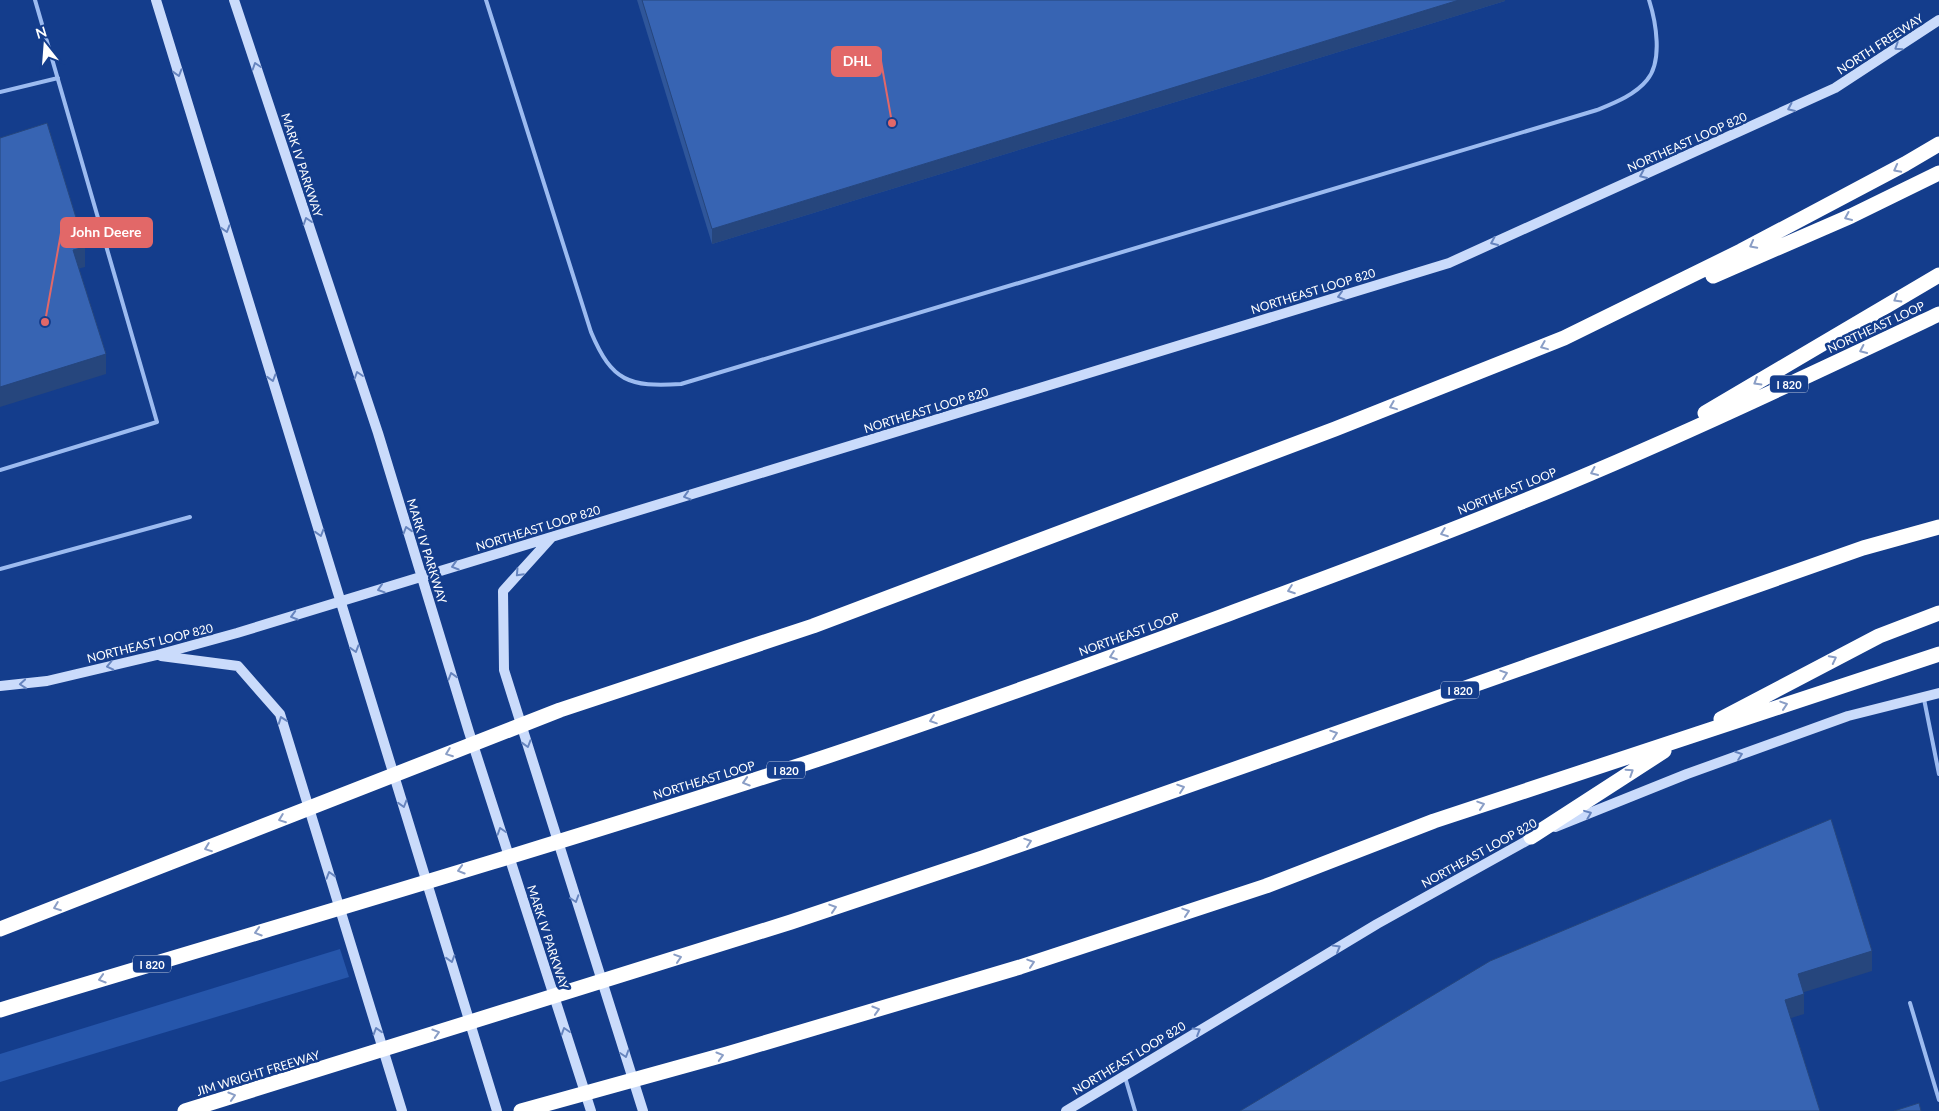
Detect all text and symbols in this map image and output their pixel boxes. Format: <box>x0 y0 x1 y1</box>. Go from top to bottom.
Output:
street label: NORTH FREEWAY <box>1834 10 1927 78</box>
north arrow <box>20 20 70 70</box>
text: N <box>33 22 49 42</box>
one-way arrow <box>1895 40 1904 50</box>
callout: DHL <box>832 47 881 76</box>
text: DHL <box>843 52 872 69</box>
one-way arrow <box>252 63 262 71</box>
one-way arrow <box>173 69 183 77</box>
one-way arrow <box>1787 102 1796 113</box>
street label: NORTHEAST LOOP 820 <box>1625 109 1749 175</box>
street label: MARK IV PARKWAY <box>278 111 326 220</box>
one-way arrow <box>1893 162 1902 172</box>
one-way arrow <box>1639 169 1648 180</box>
one-way arrow <box>1844 211 1853 222</box>
one-way arrow <box>303 217 313 225</box>
callout: John Deere <box>61 218 152 247</box>
text: John Deere <box>70 223 142 240</box>
one-way arrow <box>220 224 230 232</box>
one-way arrow <box>1491 236 1500 246</box>
one-way arrow <box>1750 239 1759 249</box>
street label: NORTHEAST LOOP 820 <box>1249 265 1377 317</box>
one-way arrow <box>1338 290 1346 300</box>
one-way arrow <box>1894 293 1903 303</box>
street label: NORTHEAST LOOP <box>1825 298 1927 356</box>
one-way arrow <box>1540 340 1549 350</box>
one-way arrow <box>1859 343 1868 354</box>
one-way arrow <box>354 371 364 380</box>
one-way arrow <box>266 373 276 382</box>
one-way arrow <box>1754 376 1763 386</box>
road number: I 820 <box>1770 376 1808 392</box>
street label: NORTHEAST LOOP 820 <box>862 384 990 436</box>
one-way arrow <box>1389 400 1398 410</box>
street label: NORTHEAST LOOP <box>1455 464 1559 518</box>
one-way arrow <box>1590 465 1599 476</box>
one-way arrow <box>684 490 692 500</box>
street label: MARK IV PARKWAY <box>404 497 450 606</box>
street label: NORTHEAST LOOP 820 <box>474 502 602 554</box>
one-way arrow <box>403 526 413 534</box>
one-way arrow <box>1440 527 1448 537</box>
one-way arrow <box>314 529 324 537</box>
one-way arrow <box>451 561 460 571</box>
one-way arrow <box>516 568 525 577</box>
one-way arrow <box>377 584 386 594</box>
one-way arrow <box>1288 585 1296 595</box>
street label: NORTHEAST LOOP <box>1077 609 1181 659</box>
one-way arrow <box>290 610 298 620</box>
street label: NORTHEAST LOOP 820 <box>85 620 215 666</box>
one-way arrow <box>349 644 359 652</box>
one-way arrow <box>1109 650 1118 660</box>
one-way arrow <box>1828 655 1837 665</box>
one-way arrow <box>105 660 114 671</box>
one-way arrow <box>1499 670 1508 680</box>
one-way arrow <box>448 672 458 680</box>
one-way arrow <box>19 678 27 689</box>
road number: I 820 <box>1441 682 1479 698</box>
one-way arrow <box>1780 701 1788 711</box>
one-way arrow <box>930 714 938 724</box>
one-way arrow <box>278 716 288 725</box>
one-way arrow <box>1330 730 1338 740</box>
one-way arrow <box>521 739 531 747</box>
one-way arrow <box>445 747 454 757</box>
one-way arrow <box>1734 751 1743 761</box>
street label: NORTHEAST LOOP <box>651 757 757 803</box>
road number: I 820 <box>767 762 805 778</box>
one-way arrow <box>1625 769 1634 778</box>
one-way arrow <box>742 777 751 787</box>
one-way arrow <box>1176 784 1185 794</box>
one-way arrow <box>397 799 407 808</box>
one-way arrow <box>1476 801 1484 811</box>
one-way arrow <box>1583 810 1592 820</box>
one-way arrow <box>278 813 287 823</box>
street label: NORTHEAST LOOP 820 <box>1419 815 1539 891</box>
one-way arrow <box>497 827 507 835</box>
one-way arrow <box>1023 838 1032 848</box>
one-way arrow <box>204 842 213 852</box>
one-way arrow <box>457 865 465 875</box>
one-way arrow <box>325 872 335 880</box>
street label: MARK IV PARKWAY <box>524 883 572 992</box>
one-way arrow <box>570 894 580 902</box>
one-way arrow <box>53 901 62 911</box>
one-way arrow <box>828 904 837 914</box>
one-way arrow <box>1181 908 1190 918</box>
one-way arrow <box>254 927 263 937</box>
one-way arrow <box>1331 945 1340 955</box>
one-way arrow <box>674 953 682 963</box>
one-way arrow <box>445 955 455 963</box>
road number: I 820 <box>133 956 171 972</box>
one-way arrow <box>1027 959 1035 969</box>
one-way arrow <box>99 974 107 984</box>
one-way arrow <box>871 1005 879 1015</box>
street label: NORTHEAST LOOP 820 <box>1070 1018 1188 1098</box>
one-way arrow <box>373 1027 383 1036</box>
one-way arrow <box>431 1028 440 1038</box>
one-way arrow <box>561 1028 571 1036</box>
one-way arrow <box>1192 1028 1201 1038</box>
street label: JIM WRIGHT FREEWAY <box>194 1047 322 1099</box>
one-way arrow <box>619 1049 629 1057</box>
one-way arrow <box>716 1052 724 1062</box>
one-way arrow <box>227 1092 235 1102</box>

